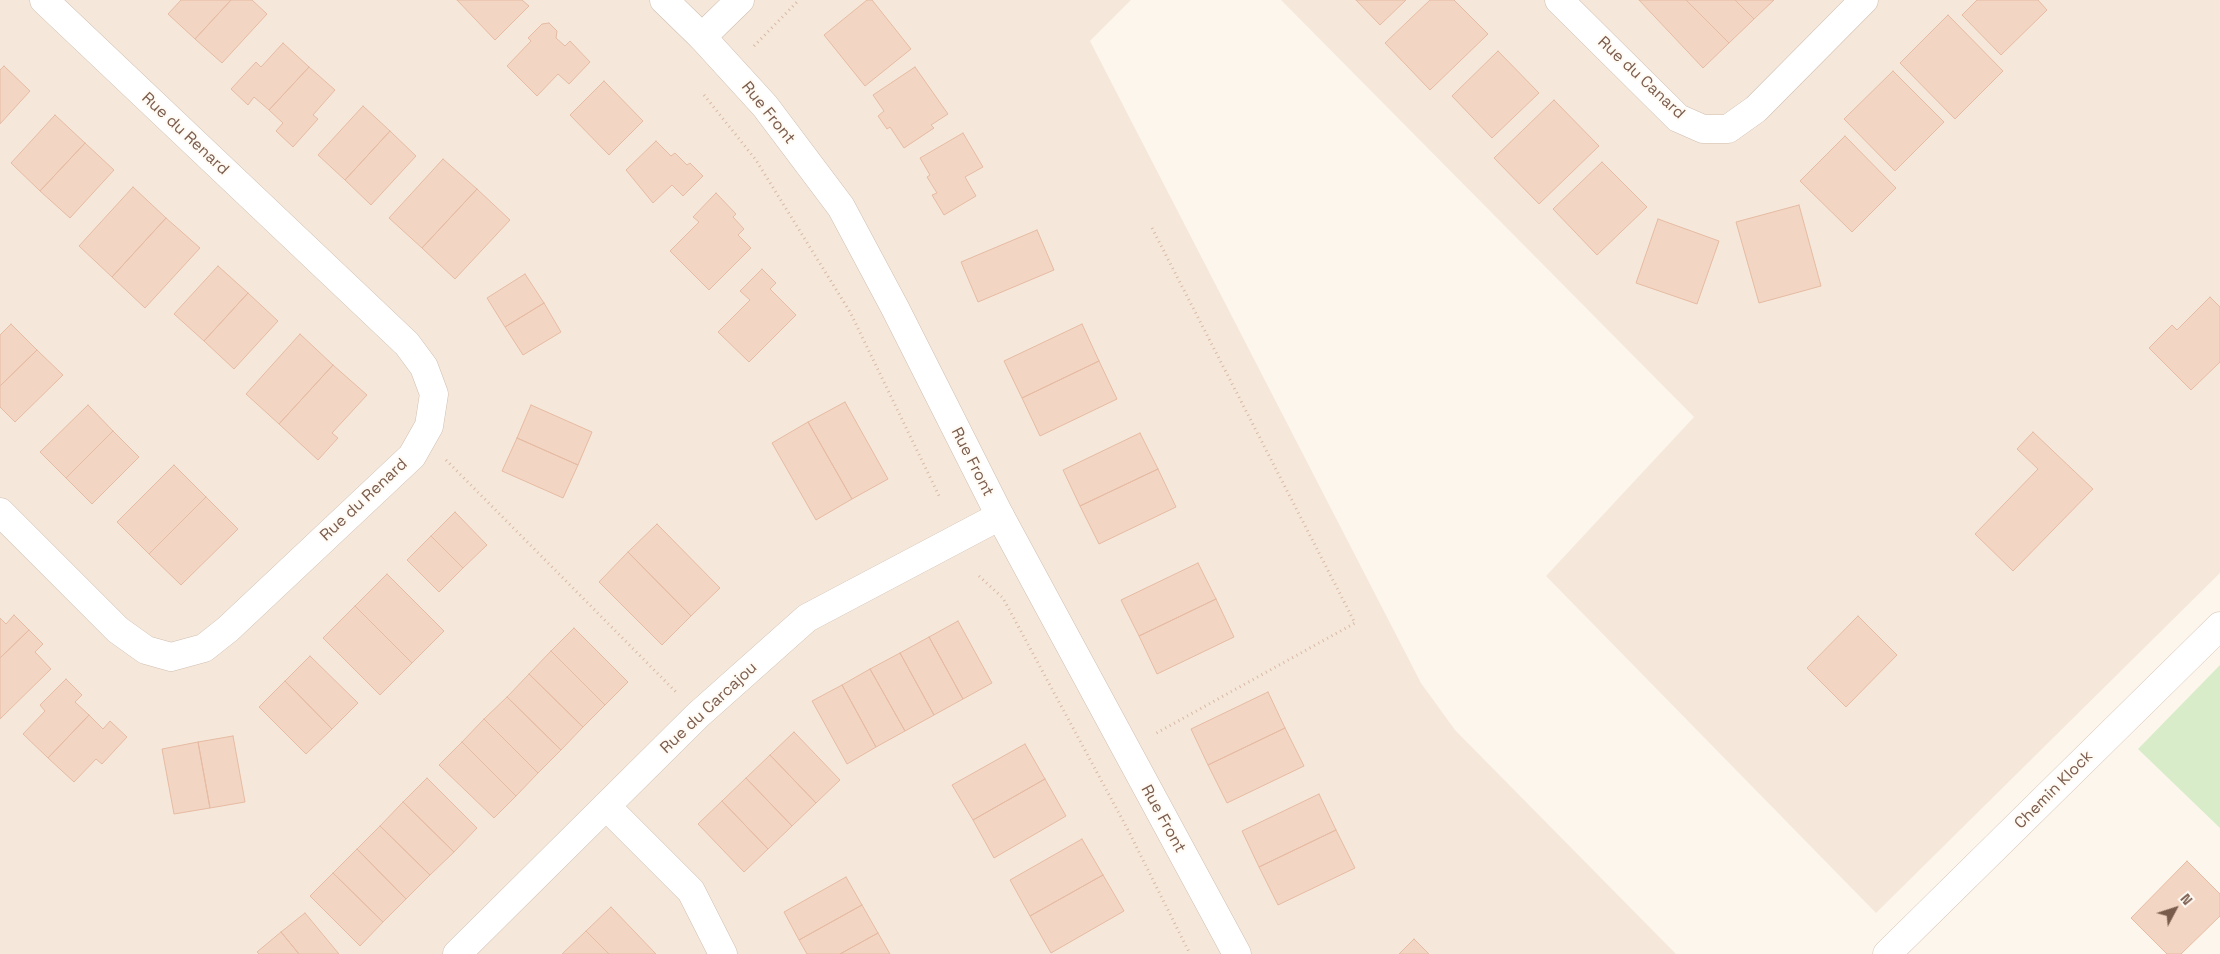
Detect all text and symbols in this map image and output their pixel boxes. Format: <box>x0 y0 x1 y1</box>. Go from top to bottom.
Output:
street label: Rue du Canard <box>1593 33 1689 123</box>
street label: Rue Front <box>737 78 799 148</box>
street label: Rue du Renard <box>137 89 233 179</box>
street label: Rue Front <box>946 424 998 500</box>
street label: Rue du Renard <box>316 455 412 545</box>
street label: Rue du Carcajou <box>657 658 761 758</box>
street label: Chemin Klock <box>2011 747 2097 833</box>
street label: Rue Front <box>1136 782 1190 856</box>
north arrow <box>2150 884 2200 934</box>
text: N <box>2177 890 2196 909</box>

